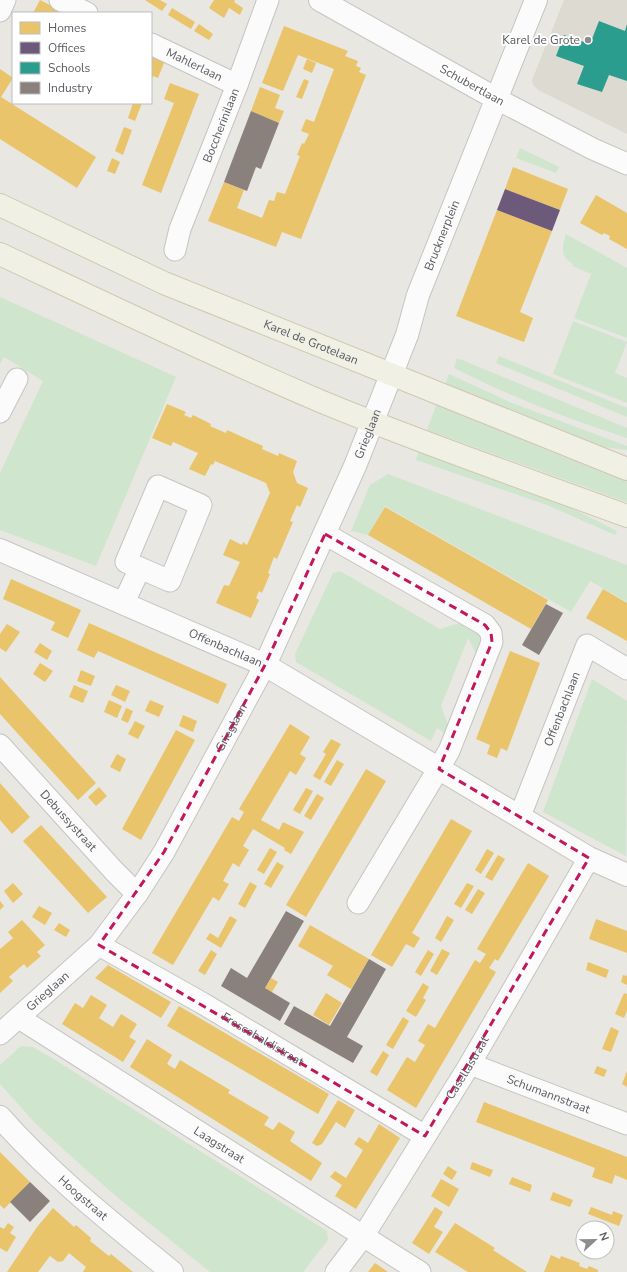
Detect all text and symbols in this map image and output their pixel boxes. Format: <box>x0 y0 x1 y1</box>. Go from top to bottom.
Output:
legend <box>12 12 152 104</box>
text: Homes <box>48 20 86 36</box>
place label: Karel de Grote <box>502 32 580 48</box>
marker: Karel de Grote <box>583 35 593 45</box>
text: Offices <box>48 40 86 56</box>
street label: Mahlerlaan <box>163 44 225 85</box>
text: Schools <box>48 60 91 76</box>
street label: Schubertlaan <box>437 61 507 109</box>
text: Industry <box>48 80 93 96</box>
street label: Boccherinilaan <box>199 86 243 165</box>
street label: Brucknerplein <box>421 198 463 273</box>
street label: Karel de Grotelaan <box>261 316 361 368</box>
street label: Grieglaan <box>351 407 385 461</box>
street label: Offenbachlaan <box>186 625 265 671</box>
street label: Offenbachlaan <box>540 669 584 749</box>
street label: Grieglaan <box>212 701 251 754</box>
street label: Debussystraat <box>36 786 101 855</box>
street label: Grieglaan <box>23 968 72 1015</box>
street label: Frescobaldistraat <box>219 1009 307 1070</box>
street label: Casellastraat <box>442 1033 493 1102</box>
street label: Schumannstraat <box>505 1071 593 1117</box>
street label: Laagstraat <box>191 1123 248 1167</box>
street label: Hoogstraat <box>55 1172 112 1224</box>
north arrow <box>575 1220 615 1260</box>
text: N <box>595 1230 612 1243</box>

